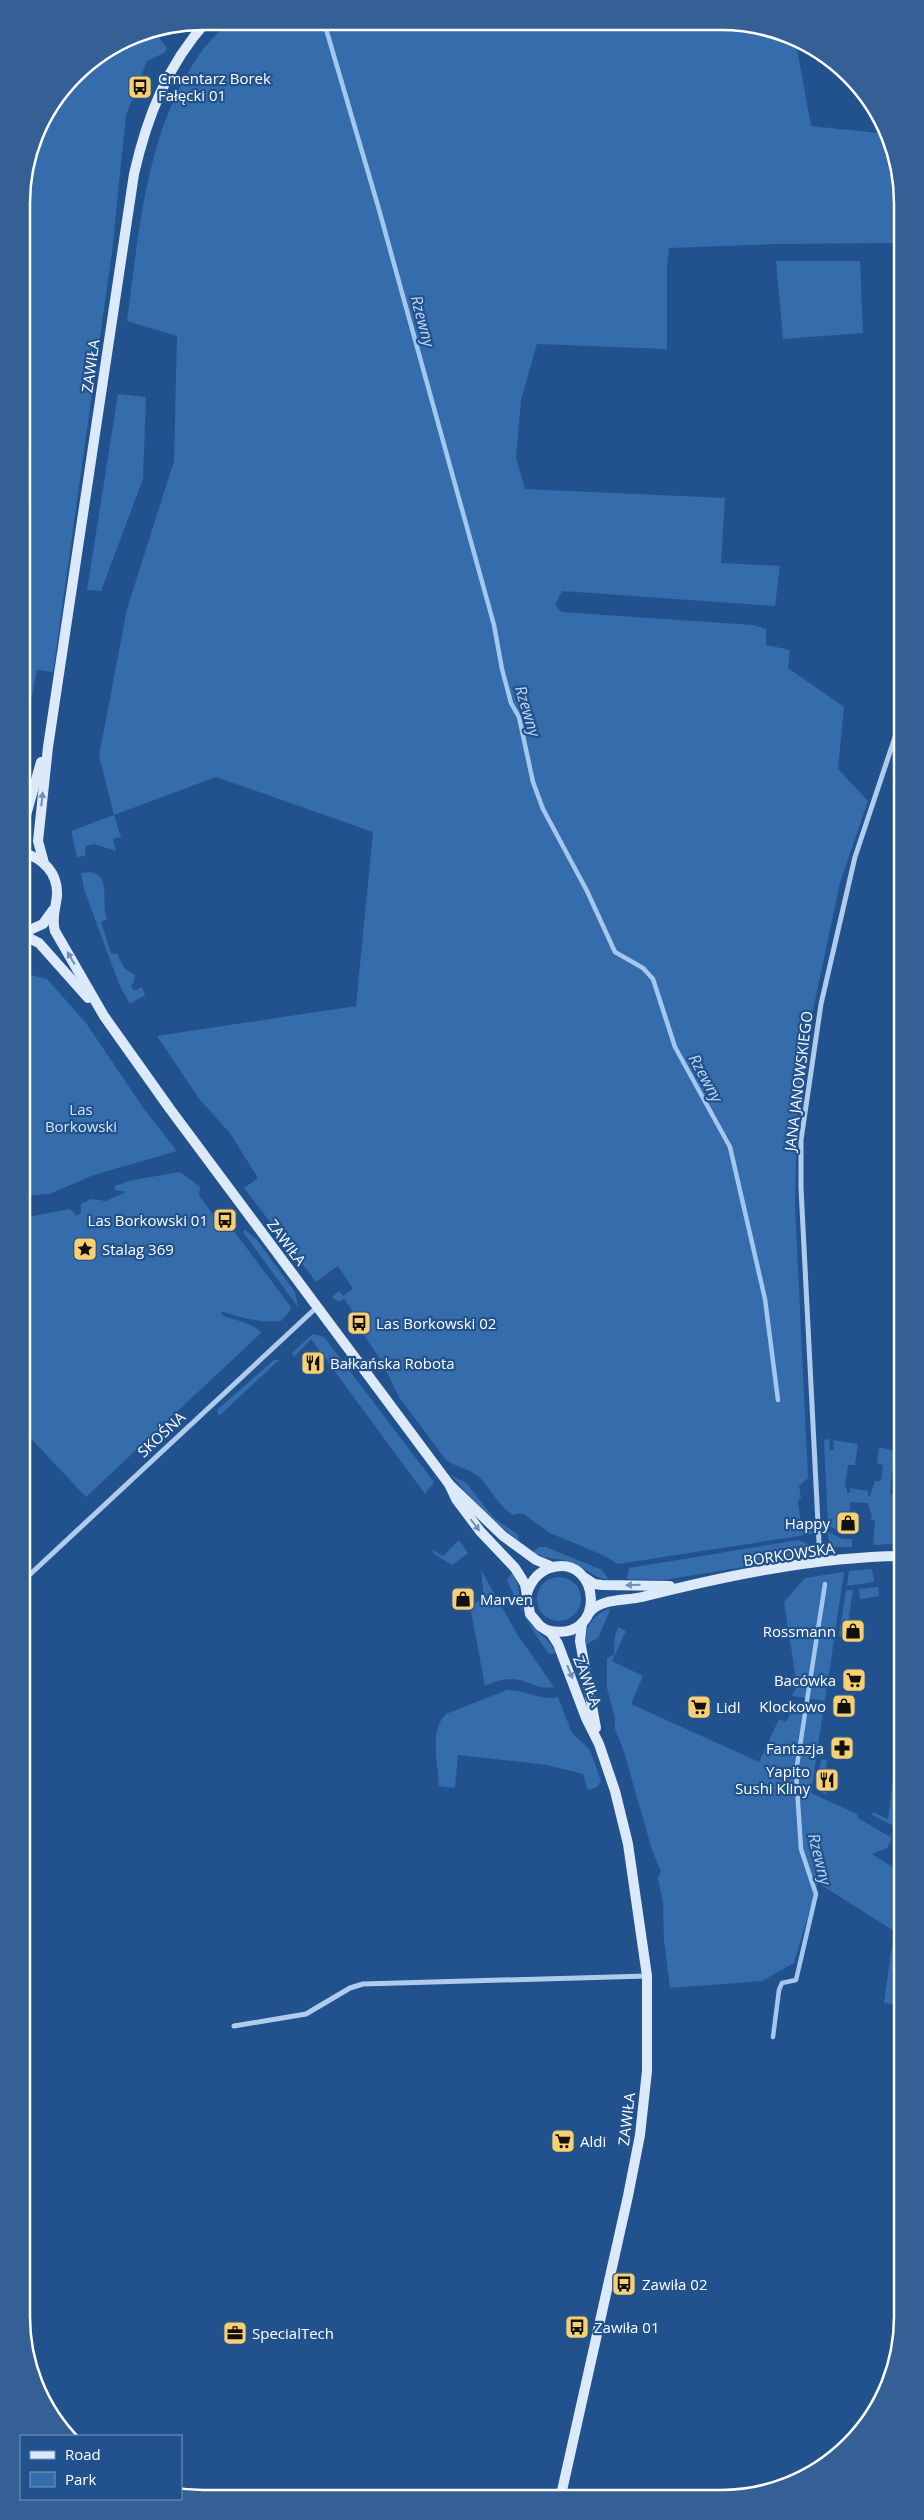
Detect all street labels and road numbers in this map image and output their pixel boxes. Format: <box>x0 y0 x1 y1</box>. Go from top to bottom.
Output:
street label: ZAWIŁA <box>76 338 104 394</box>
street label: JANA JANOWSKIEGO <box>779 1010 817 1154</box>
street label: ZAWIŁA <box>263 1215 311 1270</box>
street label: SKOŚNA <box>133 1407 189 1461</box>
street label: BORKOWSKA <box>742 1538 837 1570</box>
street label: ZAWIŁA <box>569 1652 607 1710</box>
street label: ZAWIŁA <box>613 2091 639 2147</box>

